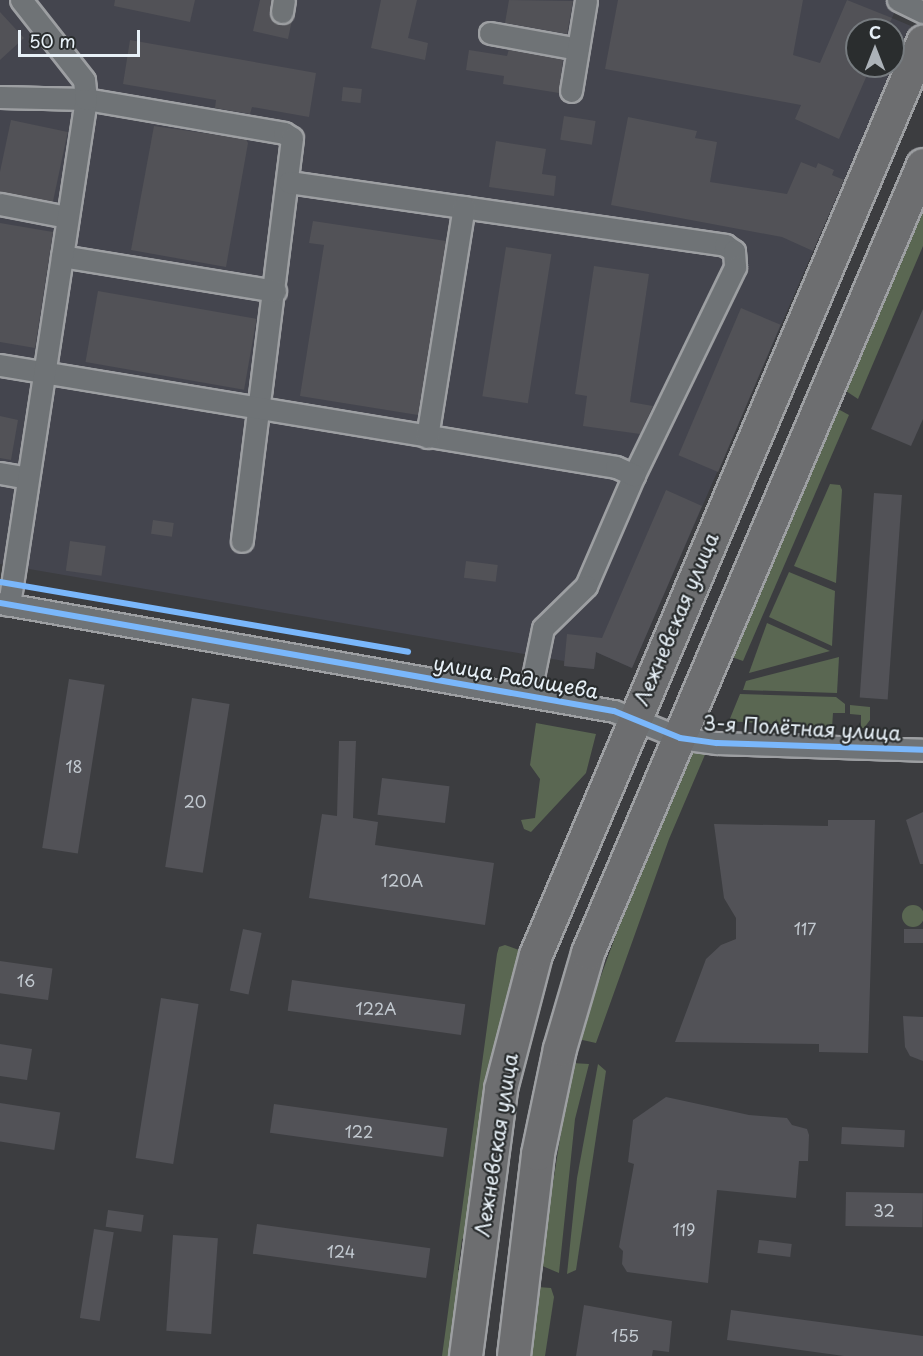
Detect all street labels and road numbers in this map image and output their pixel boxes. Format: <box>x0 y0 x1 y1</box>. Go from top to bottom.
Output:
street label: Лежневская улица <box>629 528 723 710</box>
street label: улица Радищева <box>431 651 601 703</box>
street label: 3-я Полётная улица <box>702 711 902 745</box>
street label: Лежневская улица <box>470 1051 522 1239</box>

